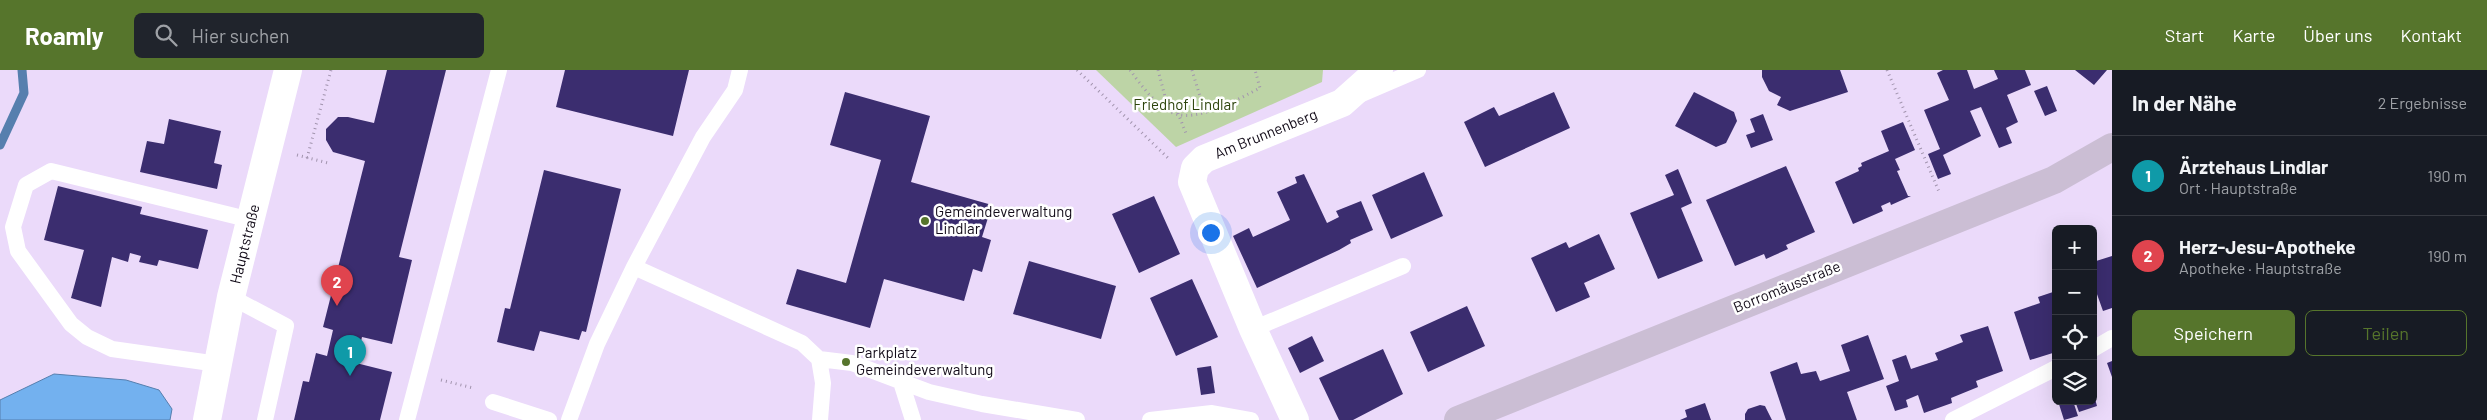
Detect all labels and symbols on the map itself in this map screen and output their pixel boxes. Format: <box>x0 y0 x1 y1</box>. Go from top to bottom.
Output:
park label: Friedhof Lindlar <box>1133 95 1237 113</box>
street label: Am Brunnenberg <box>1212 104 1319 162</box>
street label: Hauptstraße <box>225 202 263 285</box>
place label: Gemeindeverwaltung Lindlar <box>935 202 1072 237</box>
marker: Gemeindeverwaltung Lindlar <box>919 215 931 227</box>
your location <box>1198 220 1224 246</box>
street label: Borromäusstraße <box>1730 256 1843 316</box>
pin: 2 <box>321 265 353 306</box>
pin: 1 <box>334 335 366 376</box>
place label: Parkplatz Gemeindeverwaltung <box>856 343 993 378</box>
marker: Parkplatz Gemeindeverwaltung <box>840 356 852 368</box>

